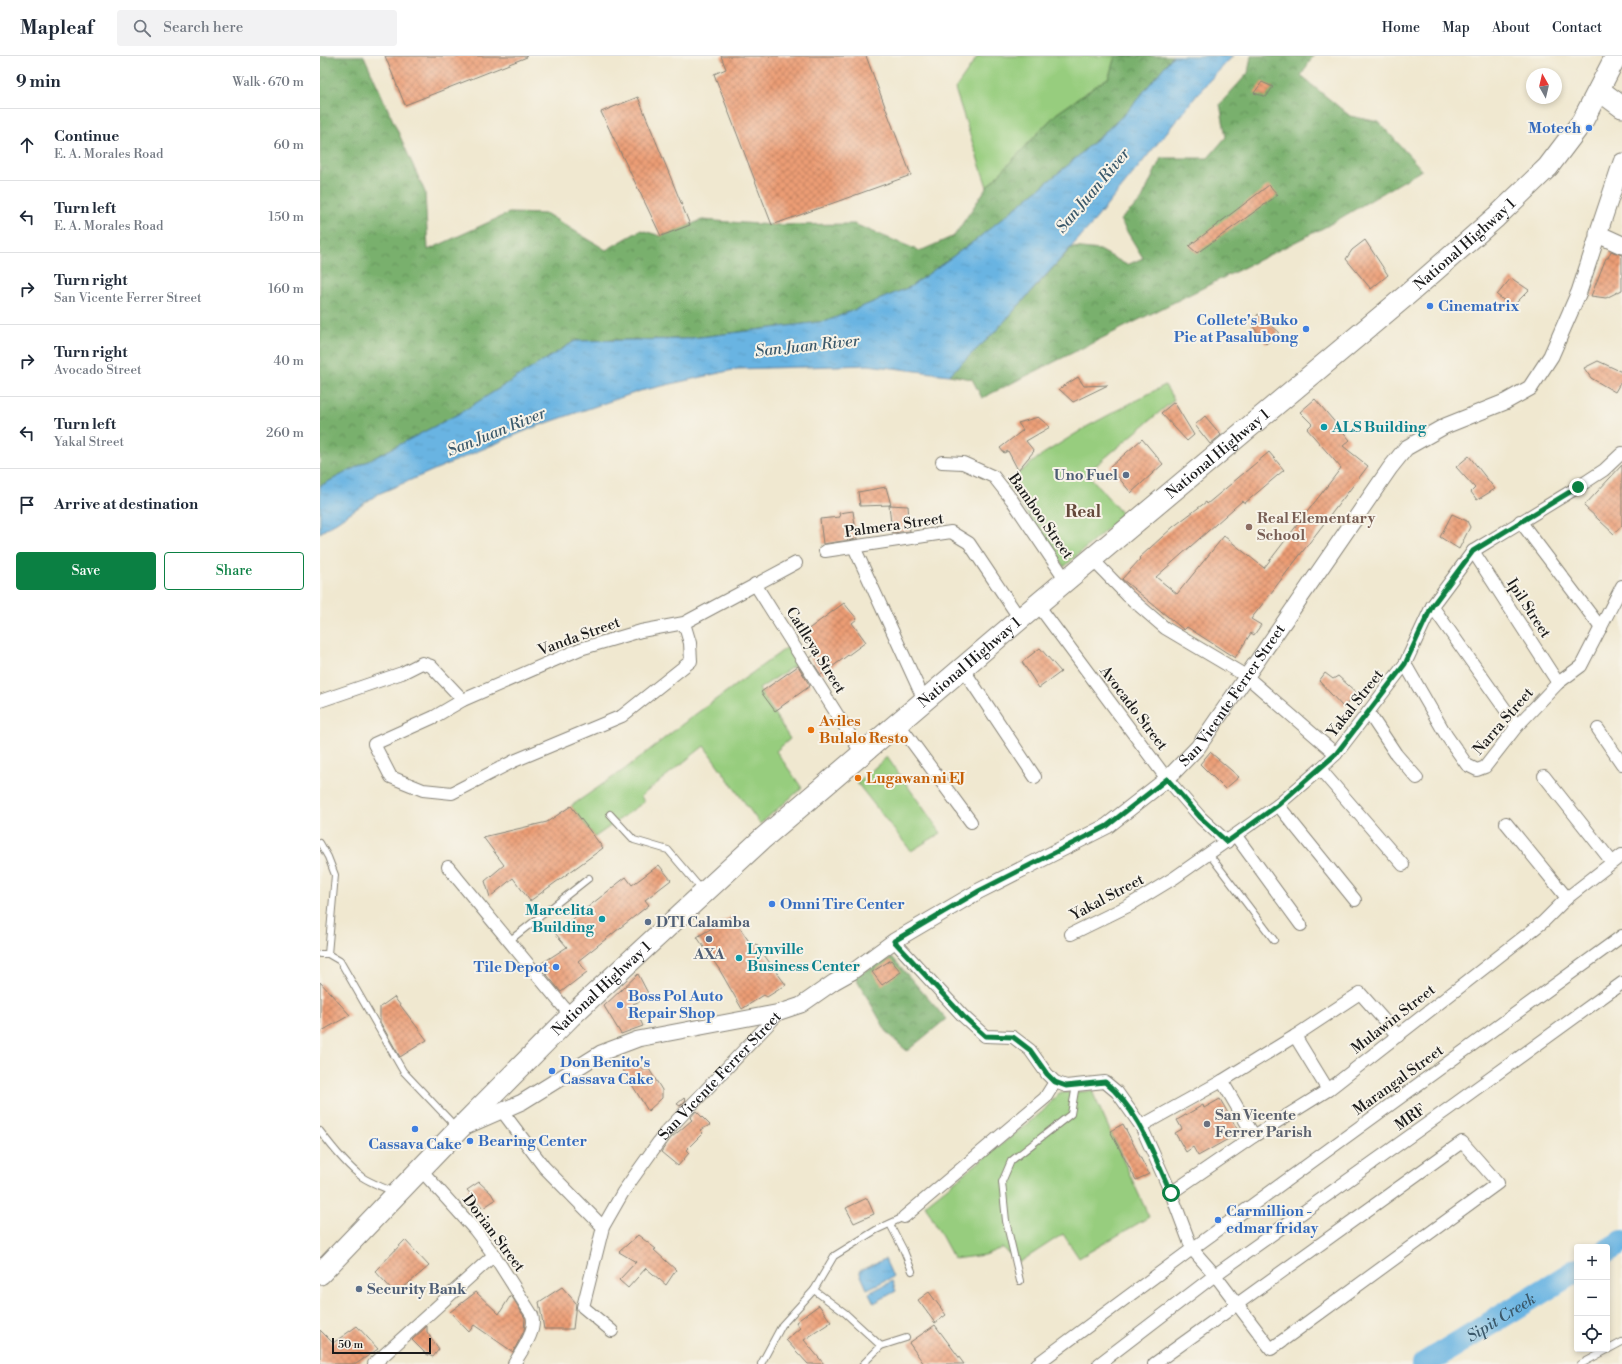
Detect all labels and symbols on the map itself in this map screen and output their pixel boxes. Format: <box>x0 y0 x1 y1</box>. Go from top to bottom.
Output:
north arrow <box>1526 68 1562 104</box>
place label: Motech <box>1528 119 1582 138</box>
marker: Motech <box>1584 123 1594 133</box>
water label: San Juan River <box>1051 143 1135 237</box>
street label: National Highway 1 <box>1410 194 1520 295</box>
place label: Cinematrix <box>1438 297 1519 316</box>
marker: Cinematrix <box>1425 301 1435 311</box>
place label: Collete's Buko Pie at Pasalubong <box>1174 311 1299 347</box>
marker: Collete's Buko Pie at Pasalubong <box>1301 324 1311 334</box>
water label: San Juan River <box>754 330 861 361</box>
water label: San Juan River <box>444 403 550 461</box>
street label: National Highway 1 <box>1162 405 1274 503</box>
place label: ALS Building <box>1331 418 1427 437</box>
marker: ALS Building <box>1319 422 1329 432</box>
place label: Uno Fuel <box>1054 466 1118 485</box>
street label: Bamboo Street <box>1003 469 1078 563</box>
marker: Uno Fuel <box>1121 470 1131 480</box>
route end <box>1569 478 1587 496</box>
district label: Real <box>1065 501 1102 523</box>
street label: Palmera Street <box>843 509 946 542</box>
place label: Real Elementary School <box>1257 509 1376 545</box>
marker: Real Elementary School <box>1244 522 1254 532</box>
street label: Ipil Street <box>1502 575 1555 642</box>
street label: Catlleya Street <box>781 603 850 698</box>
street label: Vanda Street <box>535 613 623 660</box>
street label: National Highway 1 <box>914 613 1026 712</box>
street label: San Vicente Ferrer Street <box>1175 620 1290 771</box>
street label: Avocado Street <box>1095 661 1172 755</box>
street label: Yakal Street <box>1322 665 1388 742</box>
street label: Narra Street <box>1469 683 1538 759</box>
place label: Aviles Bulalo Resto <box>818 712 909 748</box>
marker: Aviles Bulalo Resto <box>806 725 816 735</box>
place label: Lugawan ni EJ <box>866 769 965 788</box>
marker: Lugawan ni EJ <box>853 773 863 783</box>
street label: Yakal Street <box>1066 870 1148 925</box>
place label: Omni Tire Center <box>780 895 905 914</box>
marker: Omni Tire Center <box>767 899 777 909</box>
place label: Marcelita Building <box>525 901 595 937</box>
place label: DTI Calamba <box>656 913 751 932</box>
marker: Marcelita Building <box>597 914 607 924</box>
marker: DTI Calamba <box>643 917 653 927</box>
marker: AXA <box>704 934 714 944</box>
street label: National Highway 1 <box>548 937 656 1040</box>
place label: Lynville Business Center <box>747 940 861 976</box>
place label: AXA <box>693 945 725 964</box>
marker: Lynville Business Center <box>734 953 744 963</box>
place label: Tile Depot <box>473 958 549 977</box>
marker: Tile Depot <box>551 962 561 972</box>
street label: Mulawin Street <box>1347 980 1440 1058</box>
place label: Boss Pol Auto Repair Shop <box>628 987 723 1023</box>
marker: Boss Pol Auto Repair Shop <box>615 1000 625 1010</box>
street label: San Vicente Ferrer Street <box>654 1007 786 1144</box>
street label: Marangal Street <box>1349 1041 1448 1120</box>
place label: Don Benito's Cassava Cake <box>560 1053 654 1089</box>
marker: Don Benito's Cassava Cake <box>547 1066 557 1076</box>
street label: MRF <box>1391 1100 1430 1135</box>
place label: San Vicente Ferrer Parish <box>1215 1106 1313 1142</box>
marker: San Vicente Ferrer Parish <box>1202 1119 1212 1129</box>
marker: Cassava Cake <box>410 1124 420 1134</box>
place label: Bearing Center <box>478 1132 587 1151</box>
place label: Cassava Cake <box>368 1135 462 1154</box>
marker: Bearing Center <box>465 1136 475 1146</box>
route start <box>1162 1184 1180 1202</box>
street label: Dorian Street <box>458 1191 529 1276</box>
place label: Carmillion - edmar friday <box>1226 1202 1319 1238</box>
marker: Carmillion - edmar friday <box>1213 1215 1223 1225</box>
place label: Security Bank <box>367 1280 467 1299</box>
marker: Security Bank <box>354 1284 364 1294</box>
water label: Sipit Creek <box>1463 1289 1540 1347</box>
scale bar <box>332 1336 431 1355</box>

